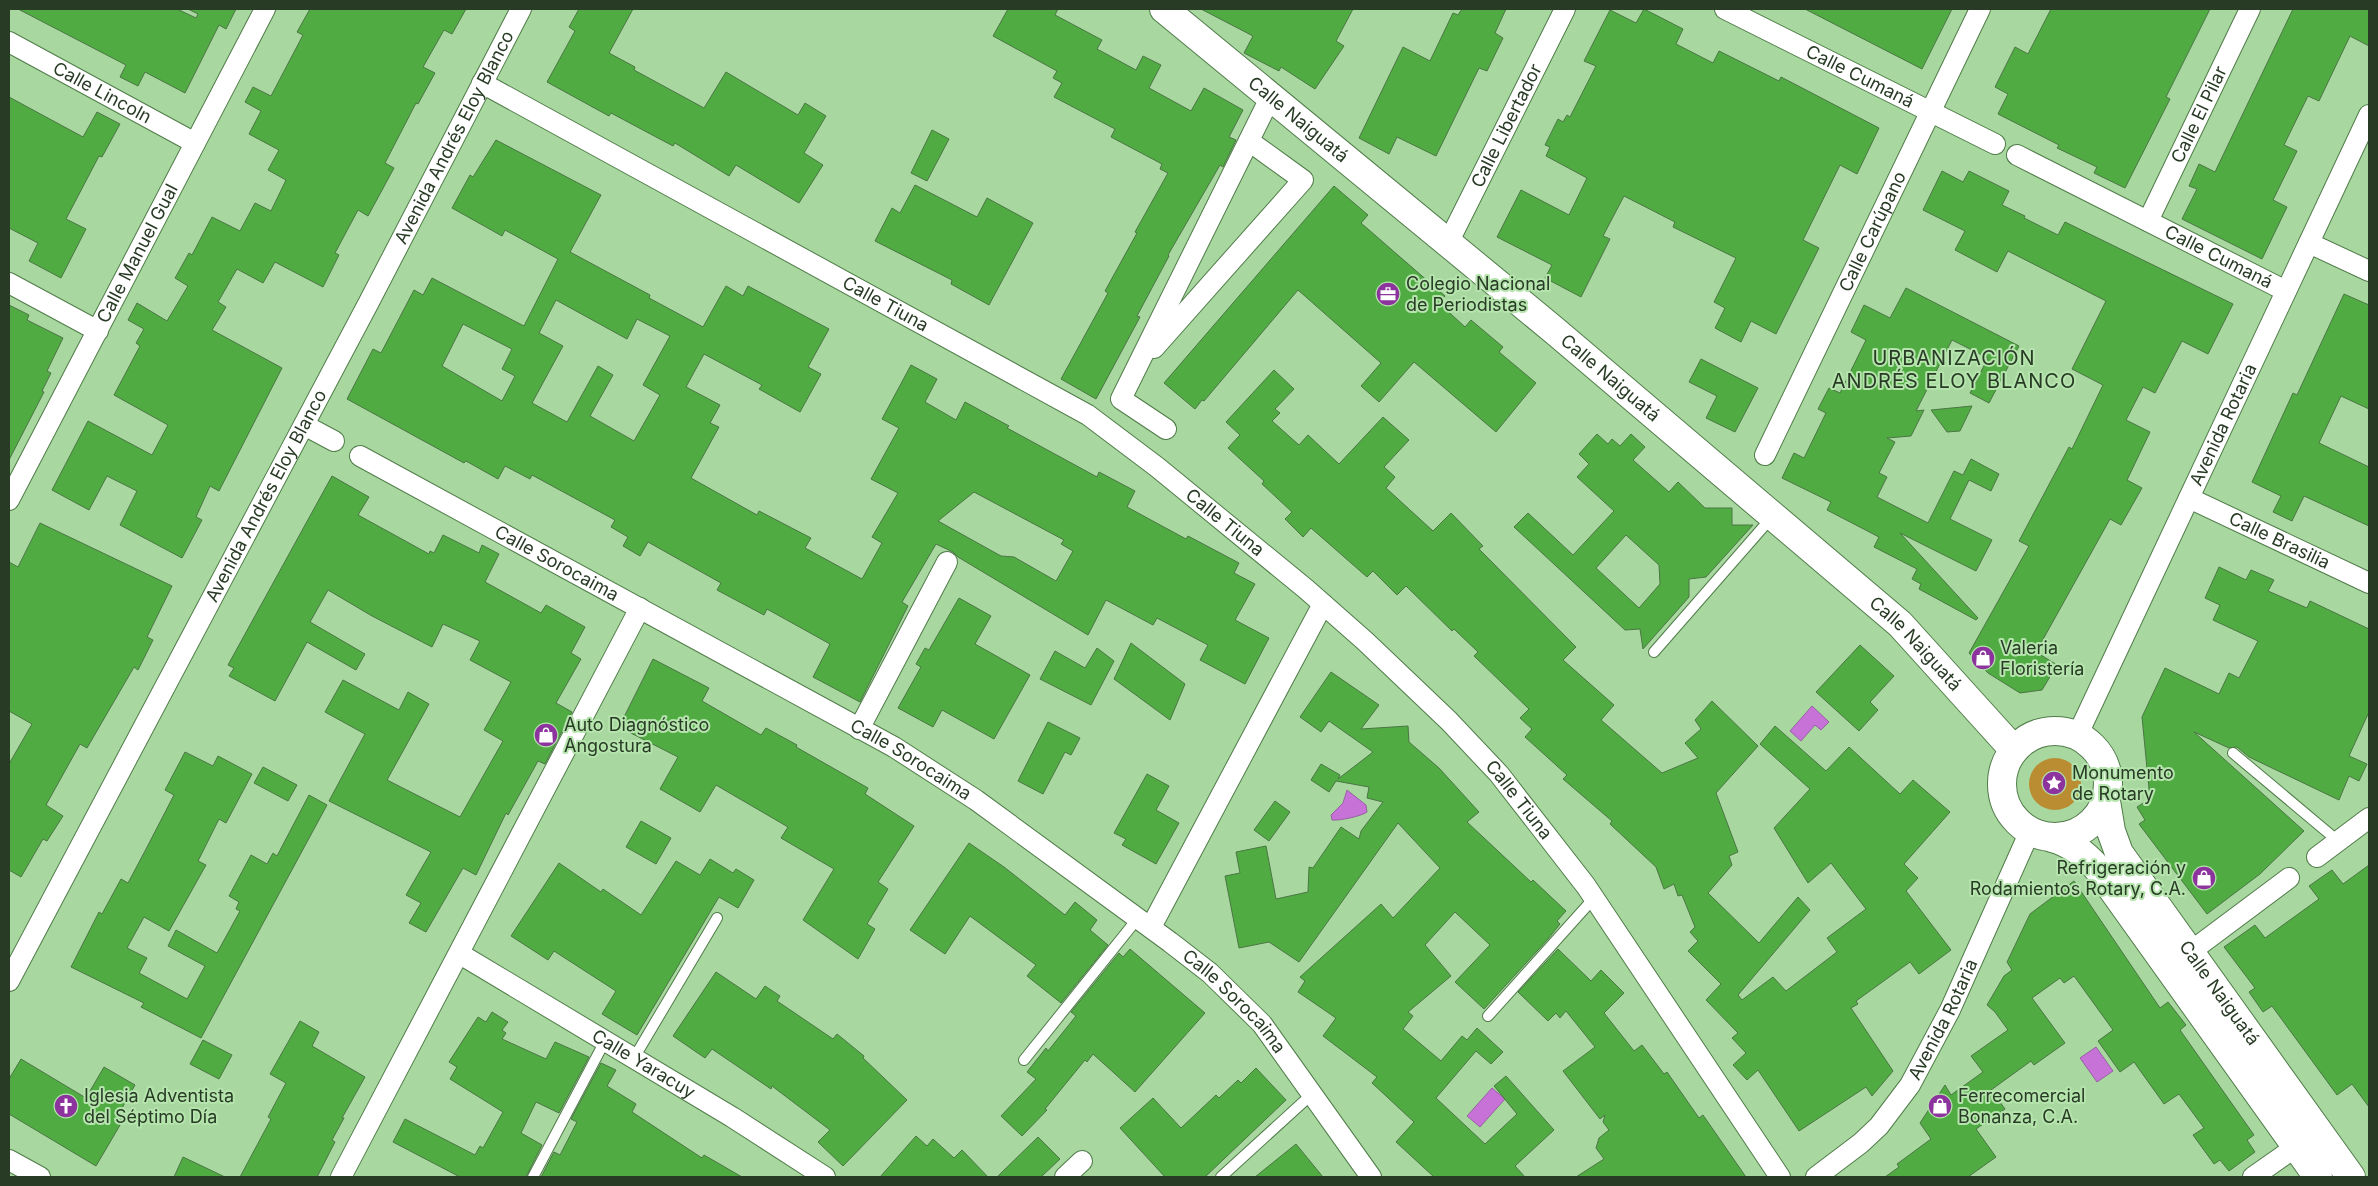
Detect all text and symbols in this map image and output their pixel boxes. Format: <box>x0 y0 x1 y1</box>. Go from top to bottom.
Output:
street label: Avenida Andrés Eloy Blanco <box>390 27 518 247</box>
street label: Calle Cumaná <box>1803 40 1918 112</box>
street label: Calle Lincoln <box>50 57 155 127</box>
street label: Calle Libertador <box>1466 60 1546 191</box>
street label: Calle El Pilar <box>2167 62 2231 166</box>
street label: Calle Naiguatá <box>1244 72 1353 167</box>
street label: Calle Carúpano <box>1834 168 1910 295</box>
street label: Calle Manuel Gual <box>92 180 182 326</box>
street label: Calle Cumaná <box>2162 221 2276 293</box>
street label: Calle Tiuna <box>839 272 932 336</box>
place label: Colegio Nacional de Periodistas <box>1406 273 1550 315</box>
office icon: Colegio Nacional de Periodistas <box>1375 281 1401 307</box>
street label: Calle Naiguatá <box>1557 330 1664 426</box>
district label: URBANIZACIÓN ANDRÉS ELOY BLANCO <box>1832 345 2076 393</box>
street label: Avenida Rotaria <box>2185 360 2261 489</box>
street label: Avenida Andrés Eloy Blanco <box>201 386 331 605</box>
street label: Calle Tiuna <box>1182 484 1268 560</box>
street label: Calle Brasilia <box>2226 507 2333 573</box>
street label: Calle Sorocaima <box>491 521 623 605</box>
street label: Calle Naiguatá <box>1865 592 1966 695</box>
place label: Valeria Floristería <box>2000 637 2084 679</box>
shop icon: Valeria Floristería <box>1970 645 1996 671</box>
place label: Auto Diagnóstico Angostura <box>564 714 709 756</box>
street label: Calle Sorocaima <box>847 714 975 804</box>
shop icon: Auto Diagnóstico Angostura <box>533 722 559 748</box>
street label: Calle Tiuna <box>1481 756 1557 843</box>
place label: Monumento de Rotary <box>2072 762 2174 804</box>
place icon: Monumento de Rotary <box>2041 770 2067 796</box>
place label: Refrigeración y Rodamientos Rotary, C.A. <box>1970 857 2186 899</box>
shop icon: Refrigeración y Rodamientos Rotary, C.A. <box>2191 865 2217 891</box>
street label: Calle Naiguatá <box>2175 936 2264 1049</box>
street label: Calle Sorocaima <box>1179 945 1290 1057</box>
street label: Avenida Rotaria <box>1904 956 1981 1083</box>
street label: Calle Yaracuy <box>588 1025 699 1103</box>
place label: Iglesia Adventista del Séptimo Día <box>84 1085 234 1127</box>
place label: Ferrecomercial Bonanza, C.A. <box>1958 1085 2085 1127</box>
church icon: Iglesia Adventista del Séptimo Día <box>53 1093 79 1119</box>
shop icon: Ferrecomercial Bonanza, C.A. <box>1927 1093 1953 1119</box>

